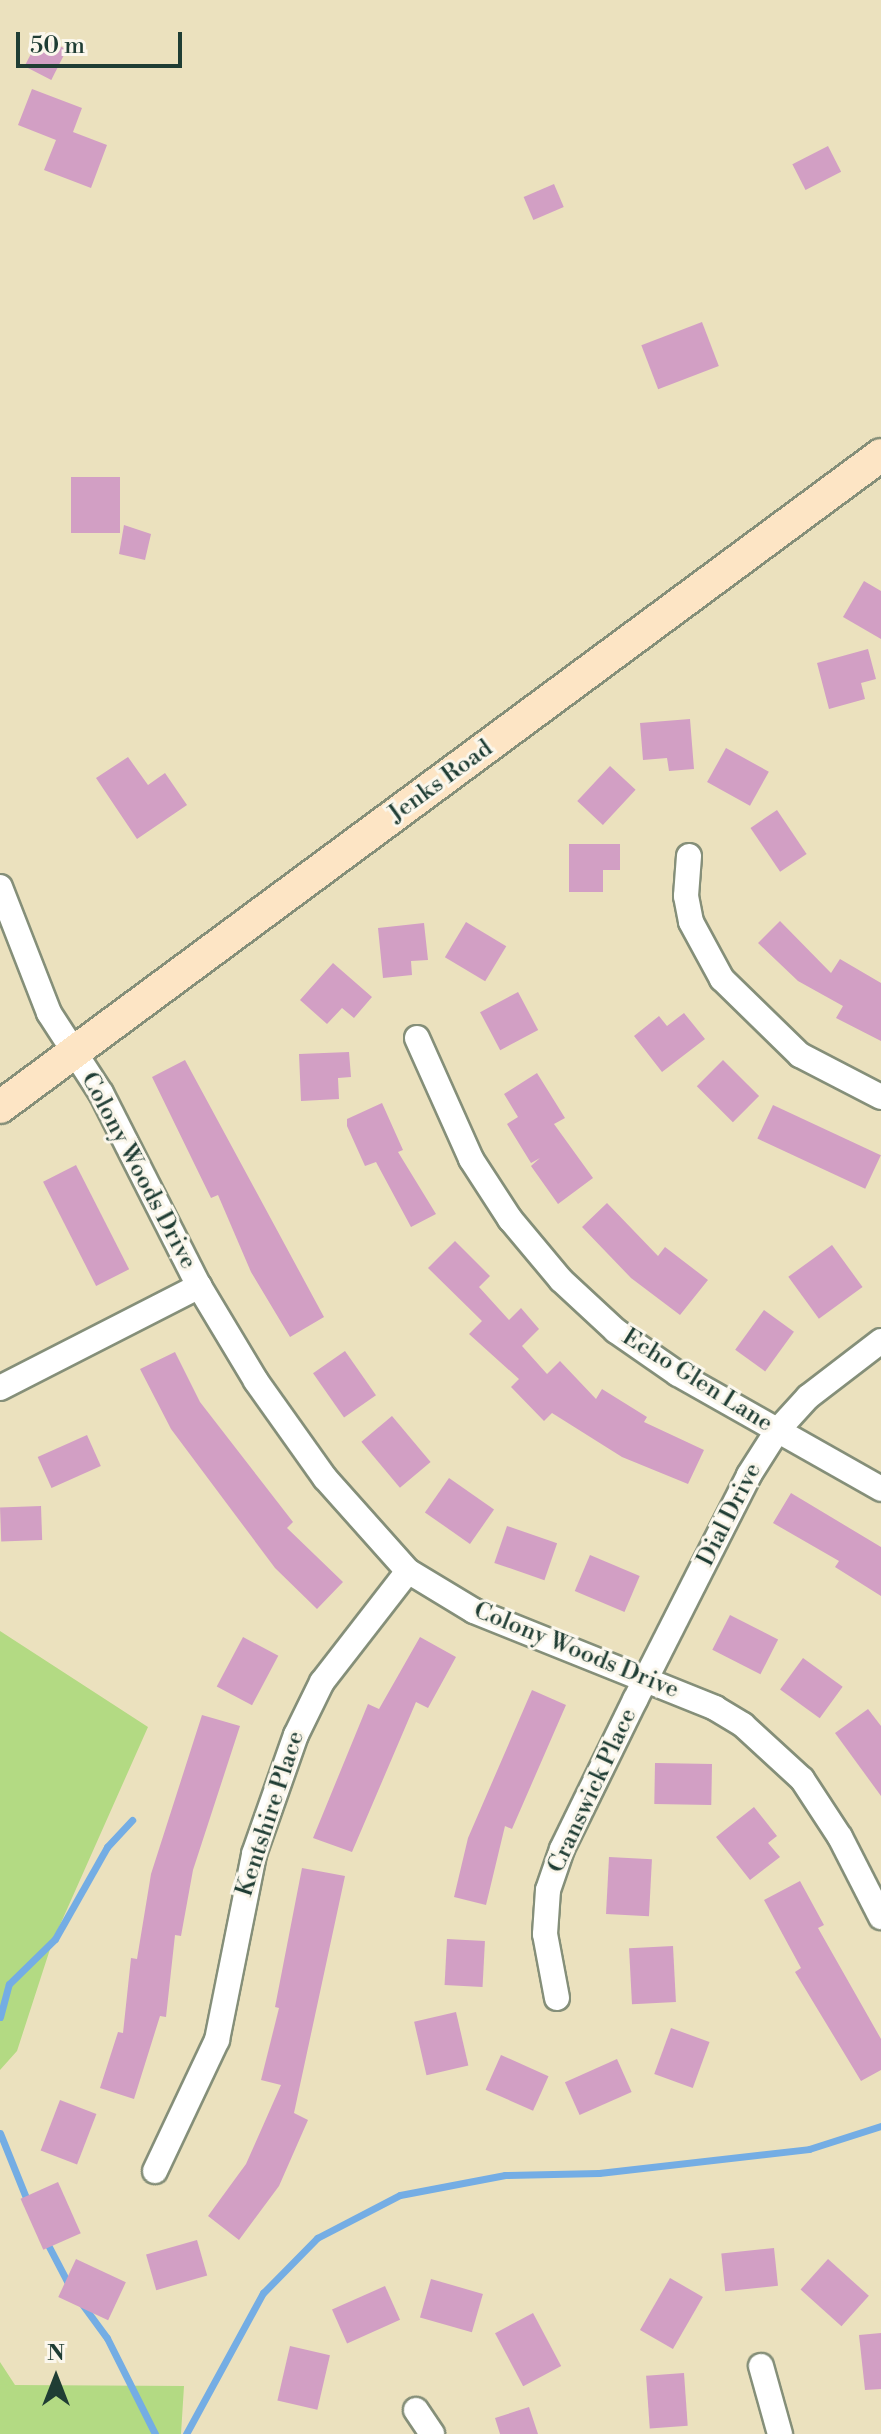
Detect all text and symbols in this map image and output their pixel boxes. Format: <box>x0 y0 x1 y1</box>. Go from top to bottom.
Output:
scale bar <box>20 16 186 66</box>
text: 50 m <box>30 31 85 61</box>
street label: Jenks Road <box>383 735 499 829</box>
street label: Colony Woods Drive <box>74 1068 202 1274</box>
street label: Echo Glen Lane <box>616 1323 778 1439</box>
street label: Dial Drive <box>692 1459 768 1571</box>
street label: Colony Woods Drive <box>469 1597 683 1705</box>
street label: Cranswick Place <box>542 1704 644 1878</box>
street label: Kentshire Place <box>231 1728 311 1900</box>
north arrow <box>16 2338 96 2418</box>
text: N <box>47 2340 65 2367</box>

